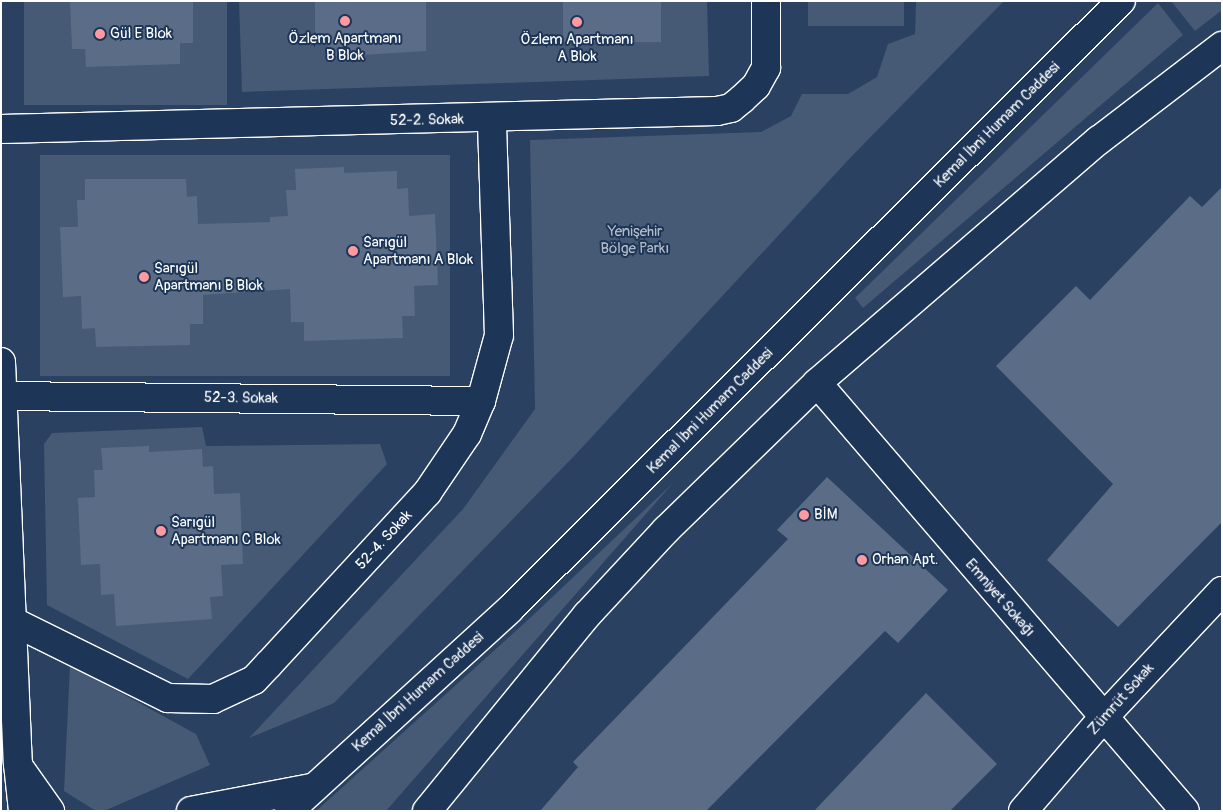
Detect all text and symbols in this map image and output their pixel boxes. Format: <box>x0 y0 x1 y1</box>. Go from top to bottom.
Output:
marker: Özlem Apartmanı B Blok <box>339 15 351 27</box>
marker: Özlem Apartmanı A Blok <box>571 16 583 28</box>
place label: Gül E Blok <box>110 25 172 43</box>
marker: Gül E Blok <box>94 28 106 40</box>
place label: Özlem Apartmanı B Blok <box>289 29 401 64</box>
place label: Özlem Apartmanı A Blok <box>521 30 633 65</box>
street label: Kemal İbni Humam Caddesi <box>930 58 1064 192</box>
street label: 52-2. Sokak <box>390 110 464 130</box>
park label: Yenişehir Bölge Parkı <box>601 222 669 257</box>
place label: Sarıgül Apartmanı A Blok <box>363 233 473 268</box>
marker: Sarıgül Apartmanı A Blok <box>347 245 359 257</box>
place label: Sarıgül Apartmanı B Blok <box>154 259 263 294</box>
marker: Sarıgül Apartmanı B Blok <box>138 271 150 283</box>
street label: Kemal İbni Humam Caddesi <box>643 344 777 478</box>
street label: 52-3. Sokak <box>204 388 278 408</box>
place label: BİM <box>814 506 838 524</box>
street label: 52-4. Sokak <box>352 507 416 573</box>
marker: BİM <box>798 509 810 521</box>
place label: Sarıgül Apartmanı C Blok <box>171 513 281 548</box>
marker: Sarıgül Apartmanı C Blok <box>155 525 167 537</box>
place label: Orhan Apt. <box>872 551 938 569</box>
marker: Orhan Apt. <box>856 554 868 566</box>
street label: Emniyet Sokağı <box>961 555 1039 641</box>
street label: Kemal İbni Humam Caddesi <box>349 628 487 756</box>
street label: Zümrüt Sokak <box>1084 660 1158 738</box>

